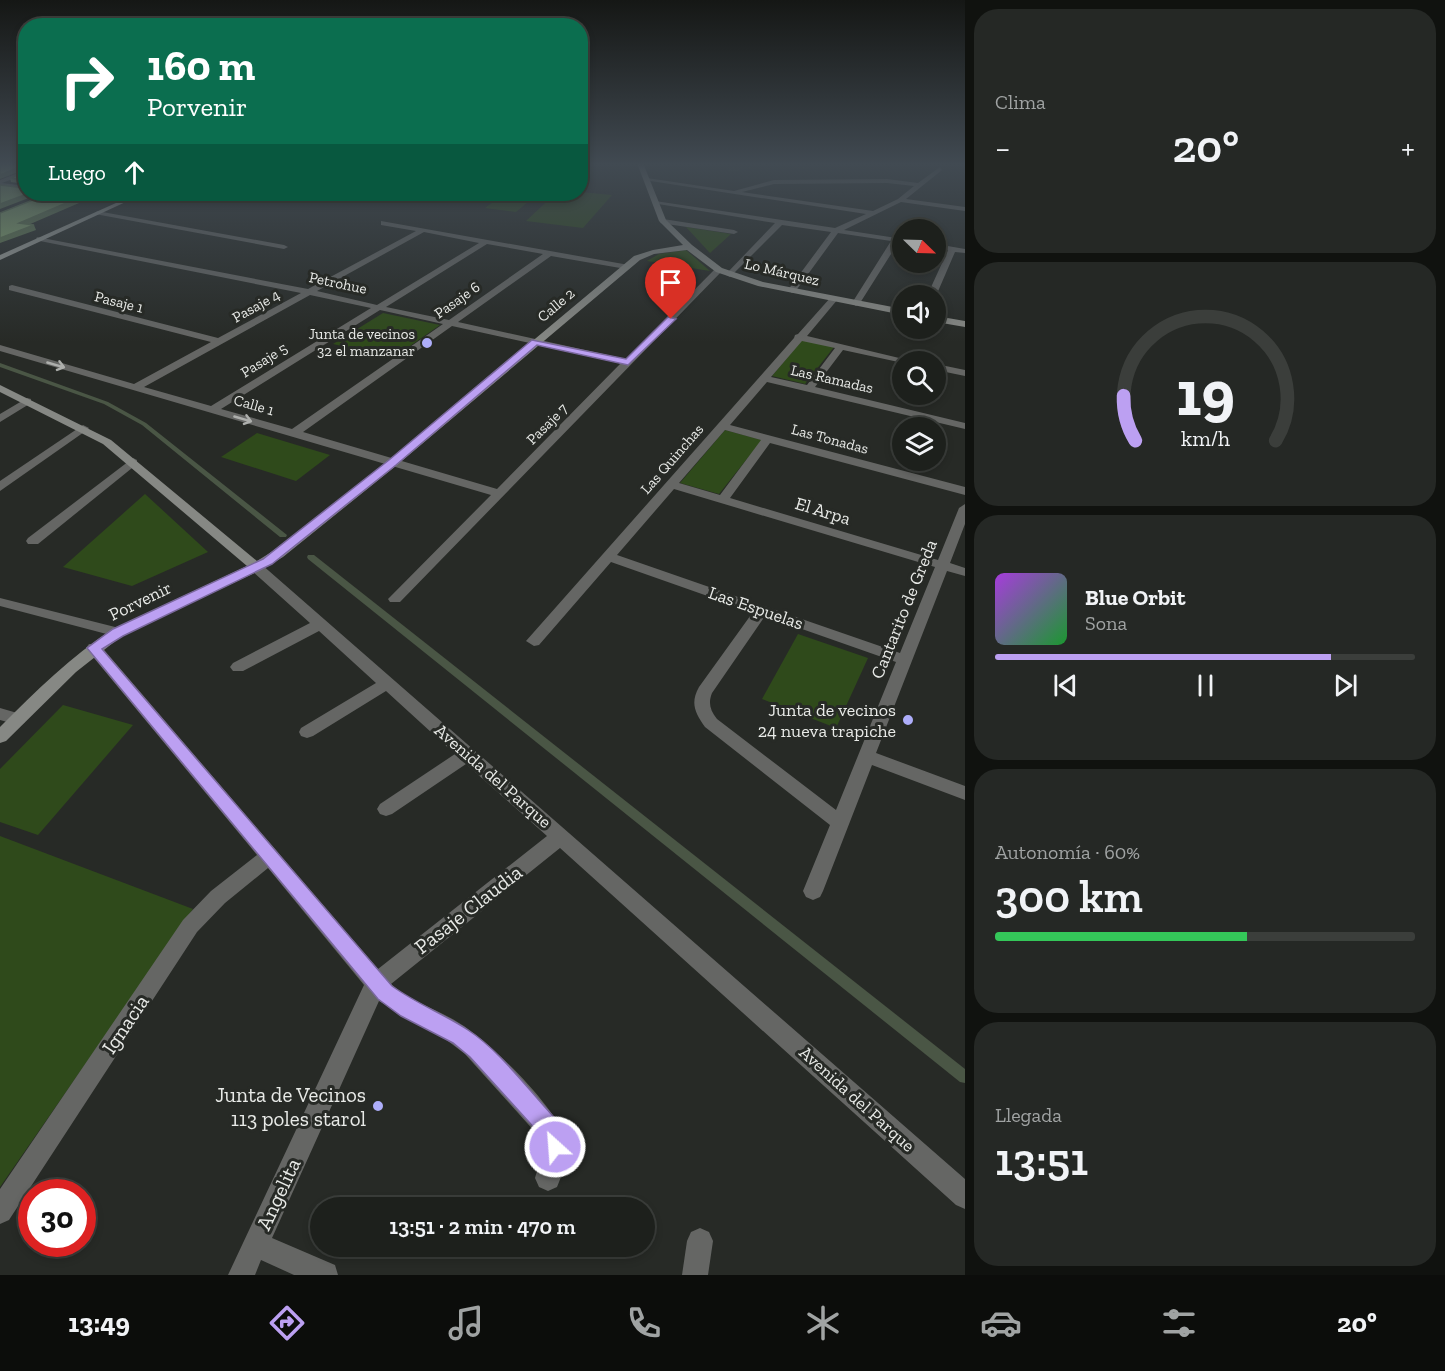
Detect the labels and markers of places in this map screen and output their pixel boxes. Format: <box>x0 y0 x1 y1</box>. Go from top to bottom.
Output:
pin <box>645 257 696 319</box>
place label: Junta de vecinos 32 el manzanar <box>308 325 415 360</box>
marker: Junta de vecinos 32 el manzanar <box>420 336 434 350</box>
place label: Junta de vecinos 24 nueva trapiche <box>758 699 896 742</box>
marker: Junta de vecinos 24 nueva trapiche <box>901 713 915 727</box>
place label: Junta de Vecinos 113 poles starol <box>215 1082 366 1131</box>
marker: Junta de Vecinos 113 poles starol <box>371 1099 385 1113</box>

